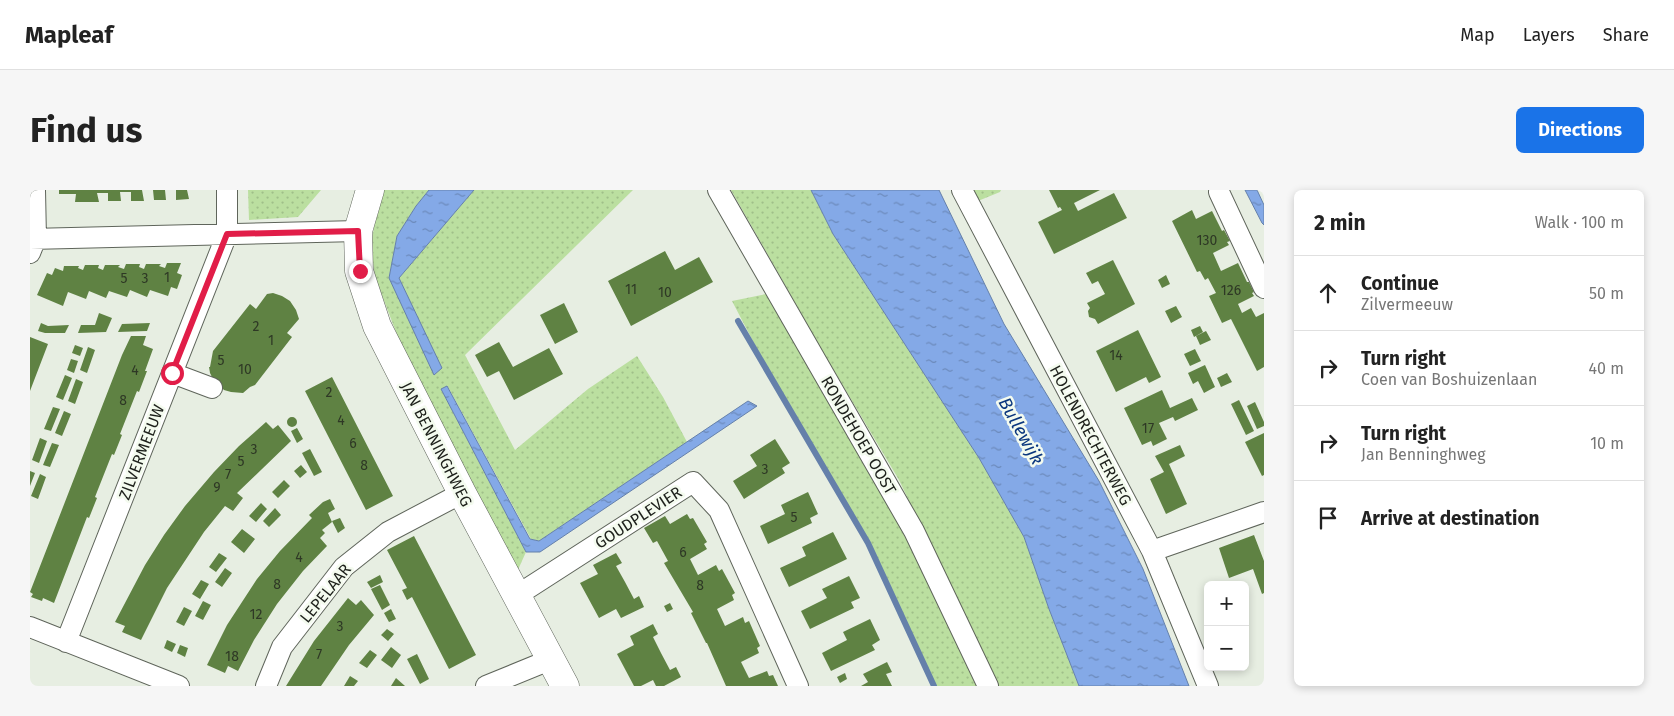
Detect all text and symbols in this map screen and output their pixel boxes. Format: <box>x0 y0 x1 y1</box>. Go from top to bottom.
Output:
text: Mapleaf <box>25 21 113 49</box>
text: Map <box>1460 24 1495 46</box>
text: Layers <box>1523 24 1575 46</box>
text: Share <box>1603 24 1649 46</box>
button: Directions <box>1516 107 1644 153</box>
text: Find us <box>30 109 142 151</box>
text: 2 min <box>1314 210 1366 236</box>
text: Walk · 100 m <box>1535 213 1624 232</box>
house number: 130 <box>1197 232 1218 249</box>
route end <box>349 260 372 283</box>
house number: 1 <box>164 269 170 286</box>
house number: 5 <box>120 270 128 287</box>
house number: 3 <box>142 270 149 287</box>
text: Continue <box>1361 272 1439 295</box>
icon: ahead <box>1314 279 1342 307</box>
house number: 11 <box>625 281 637 298</box>
house number: 126 <box>1221 282 1241 299</box>
house number: 10 <box>658 284 672 301</box>
text: 50 m <box>1589 284 1624 303</box>
text: Zilvermeeuw <box>1361 295 1453 314</box>
house number: 2 <box>253 318 260 335</box>
house number: 1 <box>268 332 274 349</box>
house number: 14 <box>1109 347 1123 364</box>
text: Turn right <box>1361 347 1446 370</box>
house number: 5 <box>217 352 225 369</box>
icon: right <box>1314 354 1342 382</box>
text: 40 m <box>1589 359 1624 378</box>
house number: 10 <box>238 361 252 378</box>
house number: 4 <box>131 362 139 379</box>
route start <box>161 362 184 385</box>
street label: HOLENDRECHTERWEG <box>1046 362 1136 508</box>
text: Coen van Boshuizenlaan <box>1361 370 1537 389</box>
street label: RONDEHOEP OOST <box>817 373 900 498</box>
street label: JAN BENNINGHWEG <box>397 379 476 510</box>
house number: 2 <box>326 384 333 401</box>
house number: 8 <box>119 392 127 409</box>
water label: Bullewijk <box>994 394 1049 469</box>
street label: ZILVERMEEUW <box>115 402 168 502</box>
house number: 4 <box>337 412 345 429</box>
house number: 17 <box>1142 420 1154 437</box>
text: Turn right <box>1361 422 1446 445</box>
icon: right <box>1314 429 1342 457</box>
text: 10 m <box>1590 434 1624 453</box>
house number: 6 <box>349 435 357 452</box>
house number: 3 <box>251 441 258 458</box>
text: Jan Benninghweg <box>1361 445 1486 464</box>
house number: 5 <box>237 453 245 470</box>
house number: 8 <box>360 457 368 474</box>
house number: 3 <box>762 461 769 478</box>
house number: 7 <box>225 466 231 483</box>
house number: 9 <box>213 479 221 496</box>
street label: GOUDPLEVIER <box>591 482 686 553</box>
icon: arrive <box>1314 504 1342 532</box>
text: Arrive at destination <box>1361 507 1540 530</box>
house number: 5 <box>790 509 798 526</box>
house number: 6 <box>679 544 687 561</box>
house number: 4 <box>295 549 303 566</box>
street label: LEPELAAR <box>296 560 355 627</box>
house number: 8 <box>273 576 281 593</box>
house number: 8 <box>696 577 704 594</box>
map controls <box>1204 581 1249 671</box>
button: + <box>1204 581 1249 626</box>
house number: 12 <box>250 606 263 623</box>
house number: 3 <box>337 618 344 635</box>
button: − <box>1204 626 1249 671</box>
house number: 7 <box>316 646 322 663</box>
house number: 18 <box>225 648 239 665</box>

